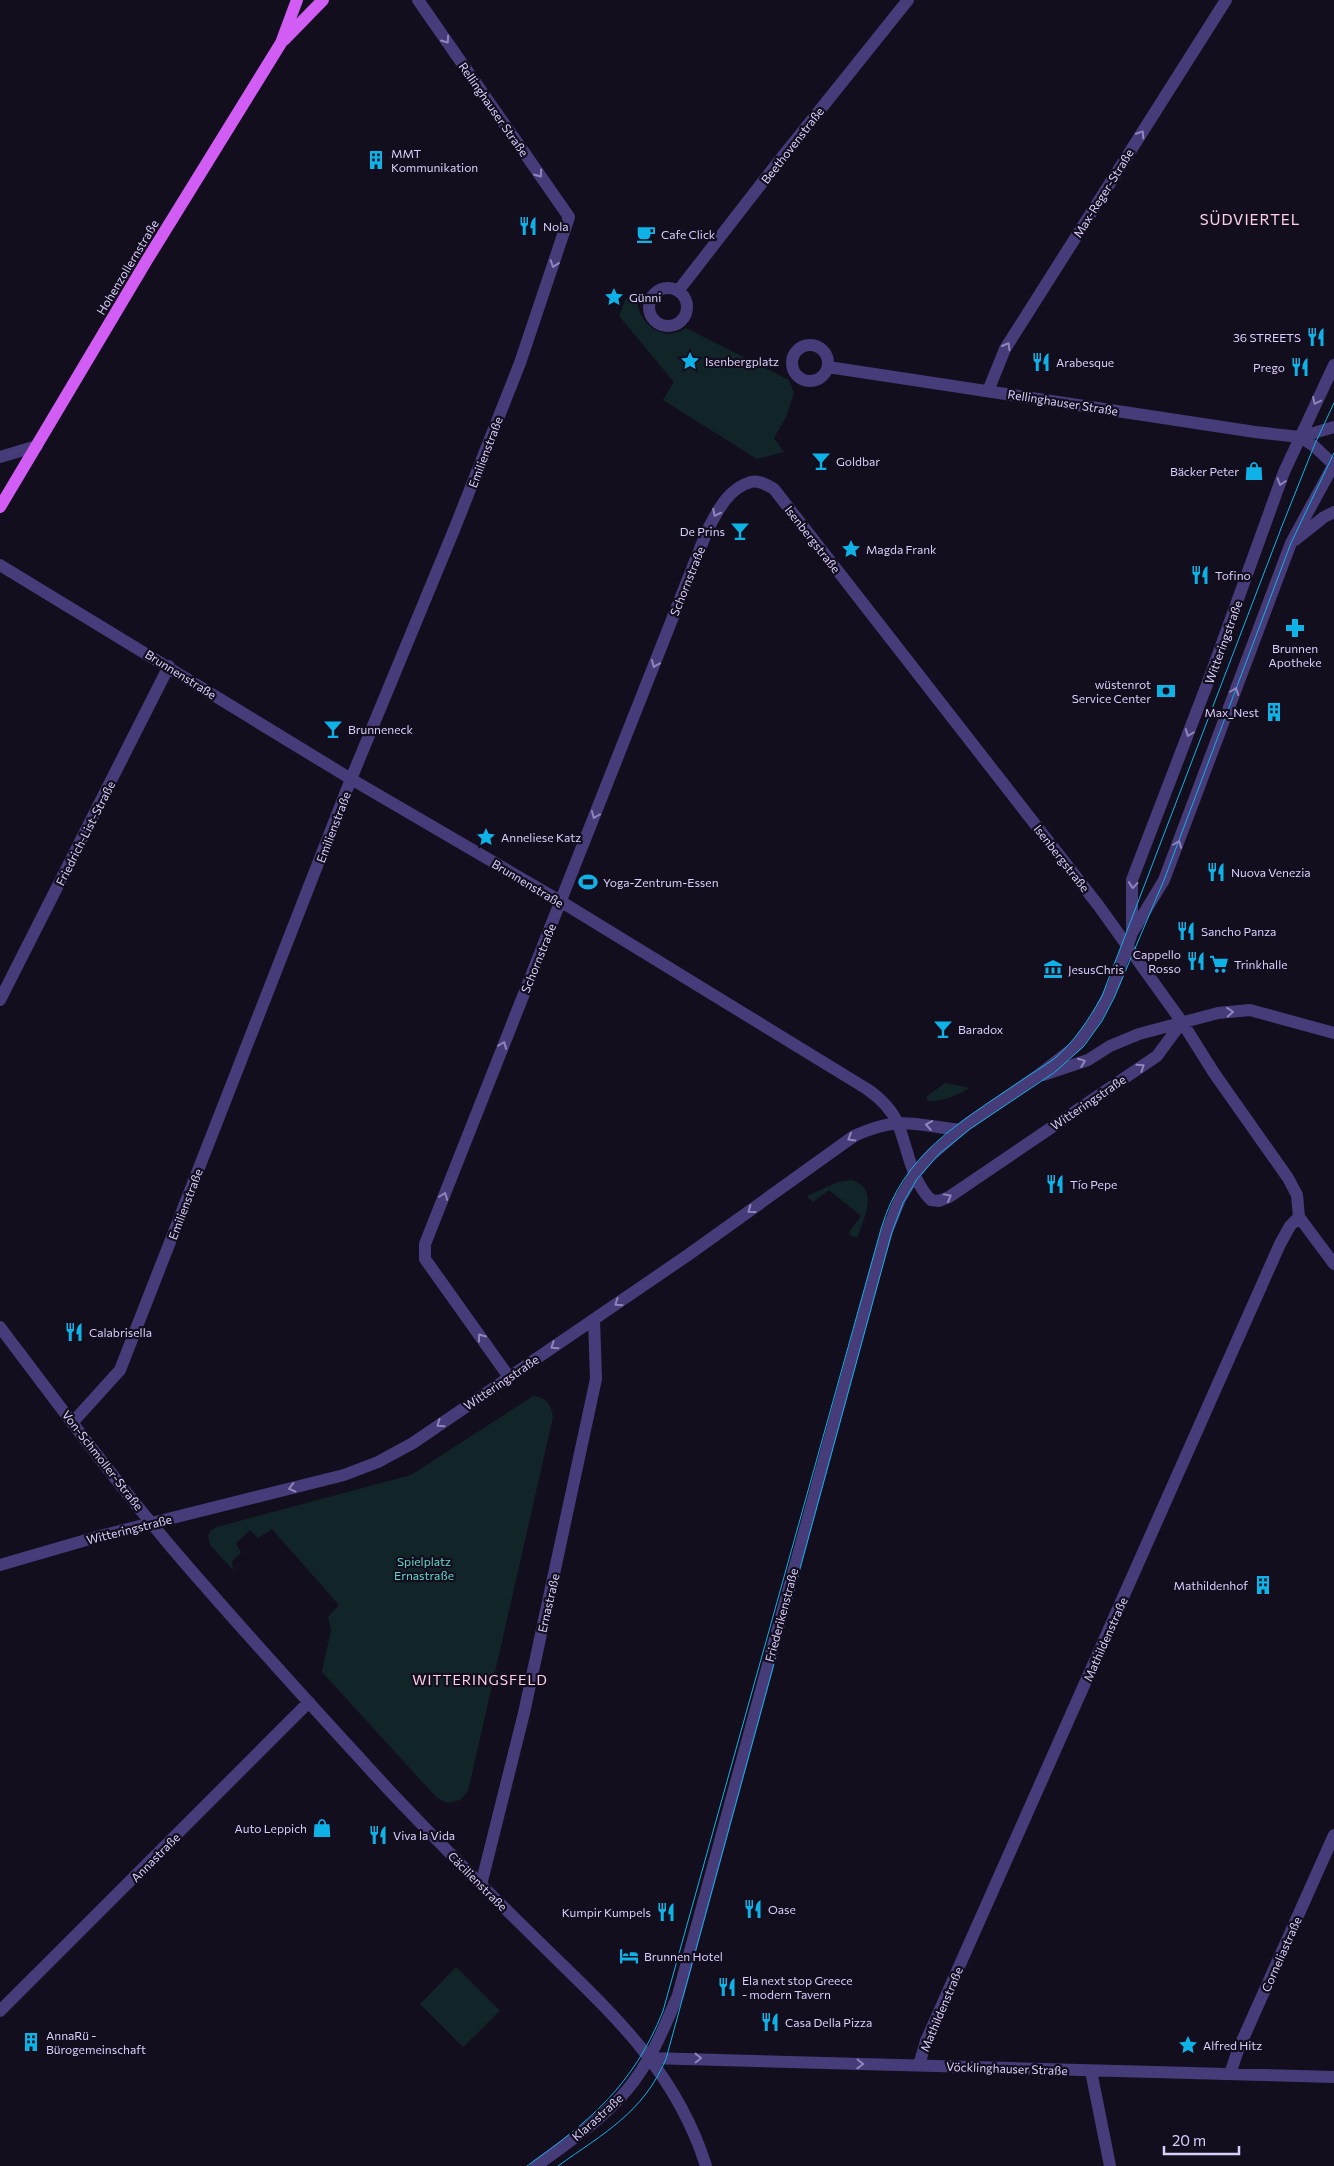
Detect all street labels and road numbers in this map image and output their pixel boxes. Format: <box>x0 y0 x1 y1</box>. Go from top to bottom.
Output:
street label: Rellinghauser Straße <box>456 59 532 159</box>
street label: Beethovenstraße <box>758 104 826 186</box>
street label: Max-Reger-Straße <box>1070 146 1136 240</box>
street label: Hohenzollernstraße <box>93 217 161 317</box>
street label: Rellinghauser Straße <box>1007 386 1119 418</box>
street label: Emilienstraße <box>465 415 505 489</box>
street label: Isenbergstraße <box>782 503 844 575</box>
street label: Schornstraße <box>667 544 707 618</box>
street label: Witteringstraße <box>1201 598 1245 686</box>
street label: Brunnenstraße <box>143 647 219 701</box>
street label: Friedrich-List-Straße <box>53 778 117 888</box>
street label: Emilienstraße <box>313 790 353 864</box>
street label: Isenbergstraße <box>1031 822 1093 894</box>
street label: Brunnenstraße <box>490 856 566 910</box>
street label: Schornstraße <box>518 921 558 995</box>
street label: Witteringstraße <box>1048 1072 1128 1132</box>
street label: Emilienstraße <box>165 1167 205 1241</box>
street label: Witteringstraße <box>461 1352 541 1412</box>
street label: Von-Schmoller-Straße <box>60 1407 146 1513</box>
street label: Witteringstraße <box>85 1512 173 1546</box>
street label: Friederikenstraße <box>762 1567 800 1663</box>
street label: Ernastraße <box>534 1572 562 1634</box>
street label: Mathildenstraße <box>1080 1595 1130 1683</box>
street label: Annastraße <box>128 1830 182 1884</box>
street label: Cäcilienstraße <box>446 1849 510 1913</box>
street label: Corneliastraße <box>1258 1914 1304 1994</box>
street label: Mathildenstraße <box>917 1965 965 2053</box>
street label: Vöcklinghauser Straße <box>946 2059 1068 2077</box>
street label: Klarastraße <box>569 2091 625 2143</box>

